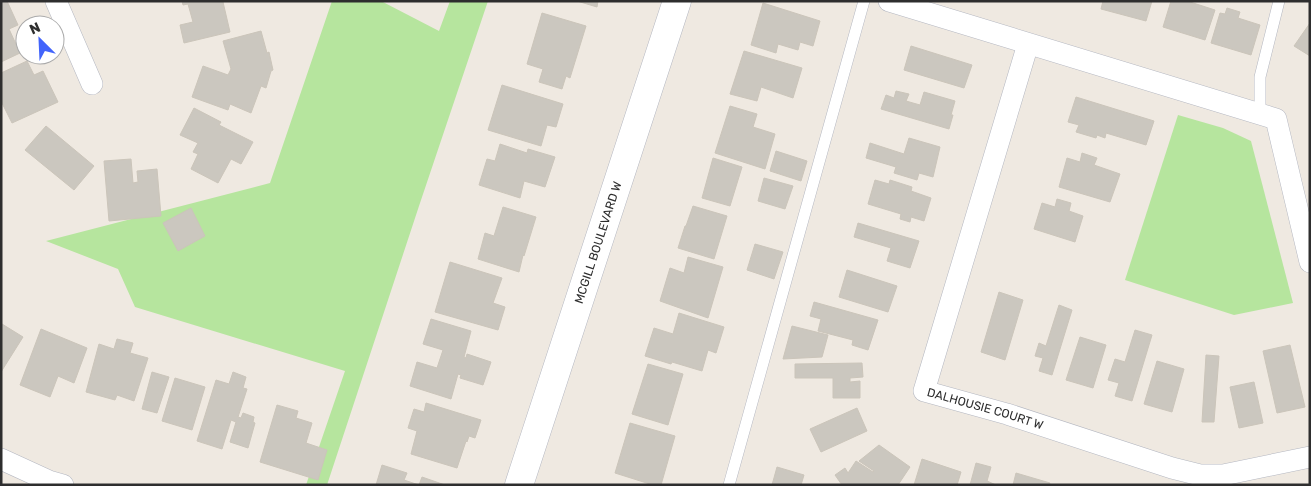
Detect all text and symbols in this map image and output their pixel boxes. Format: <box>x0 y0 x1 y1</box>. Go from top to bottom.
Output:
north arrow <box>15 15 65 65</box>
text: N <box>27 19 43 38</box>
street label: MCGILL BOULEVARD W <box>572 179 625 305</box>
street label: DALHOUSIE COURT W <box>926 385 1045 433</box>

